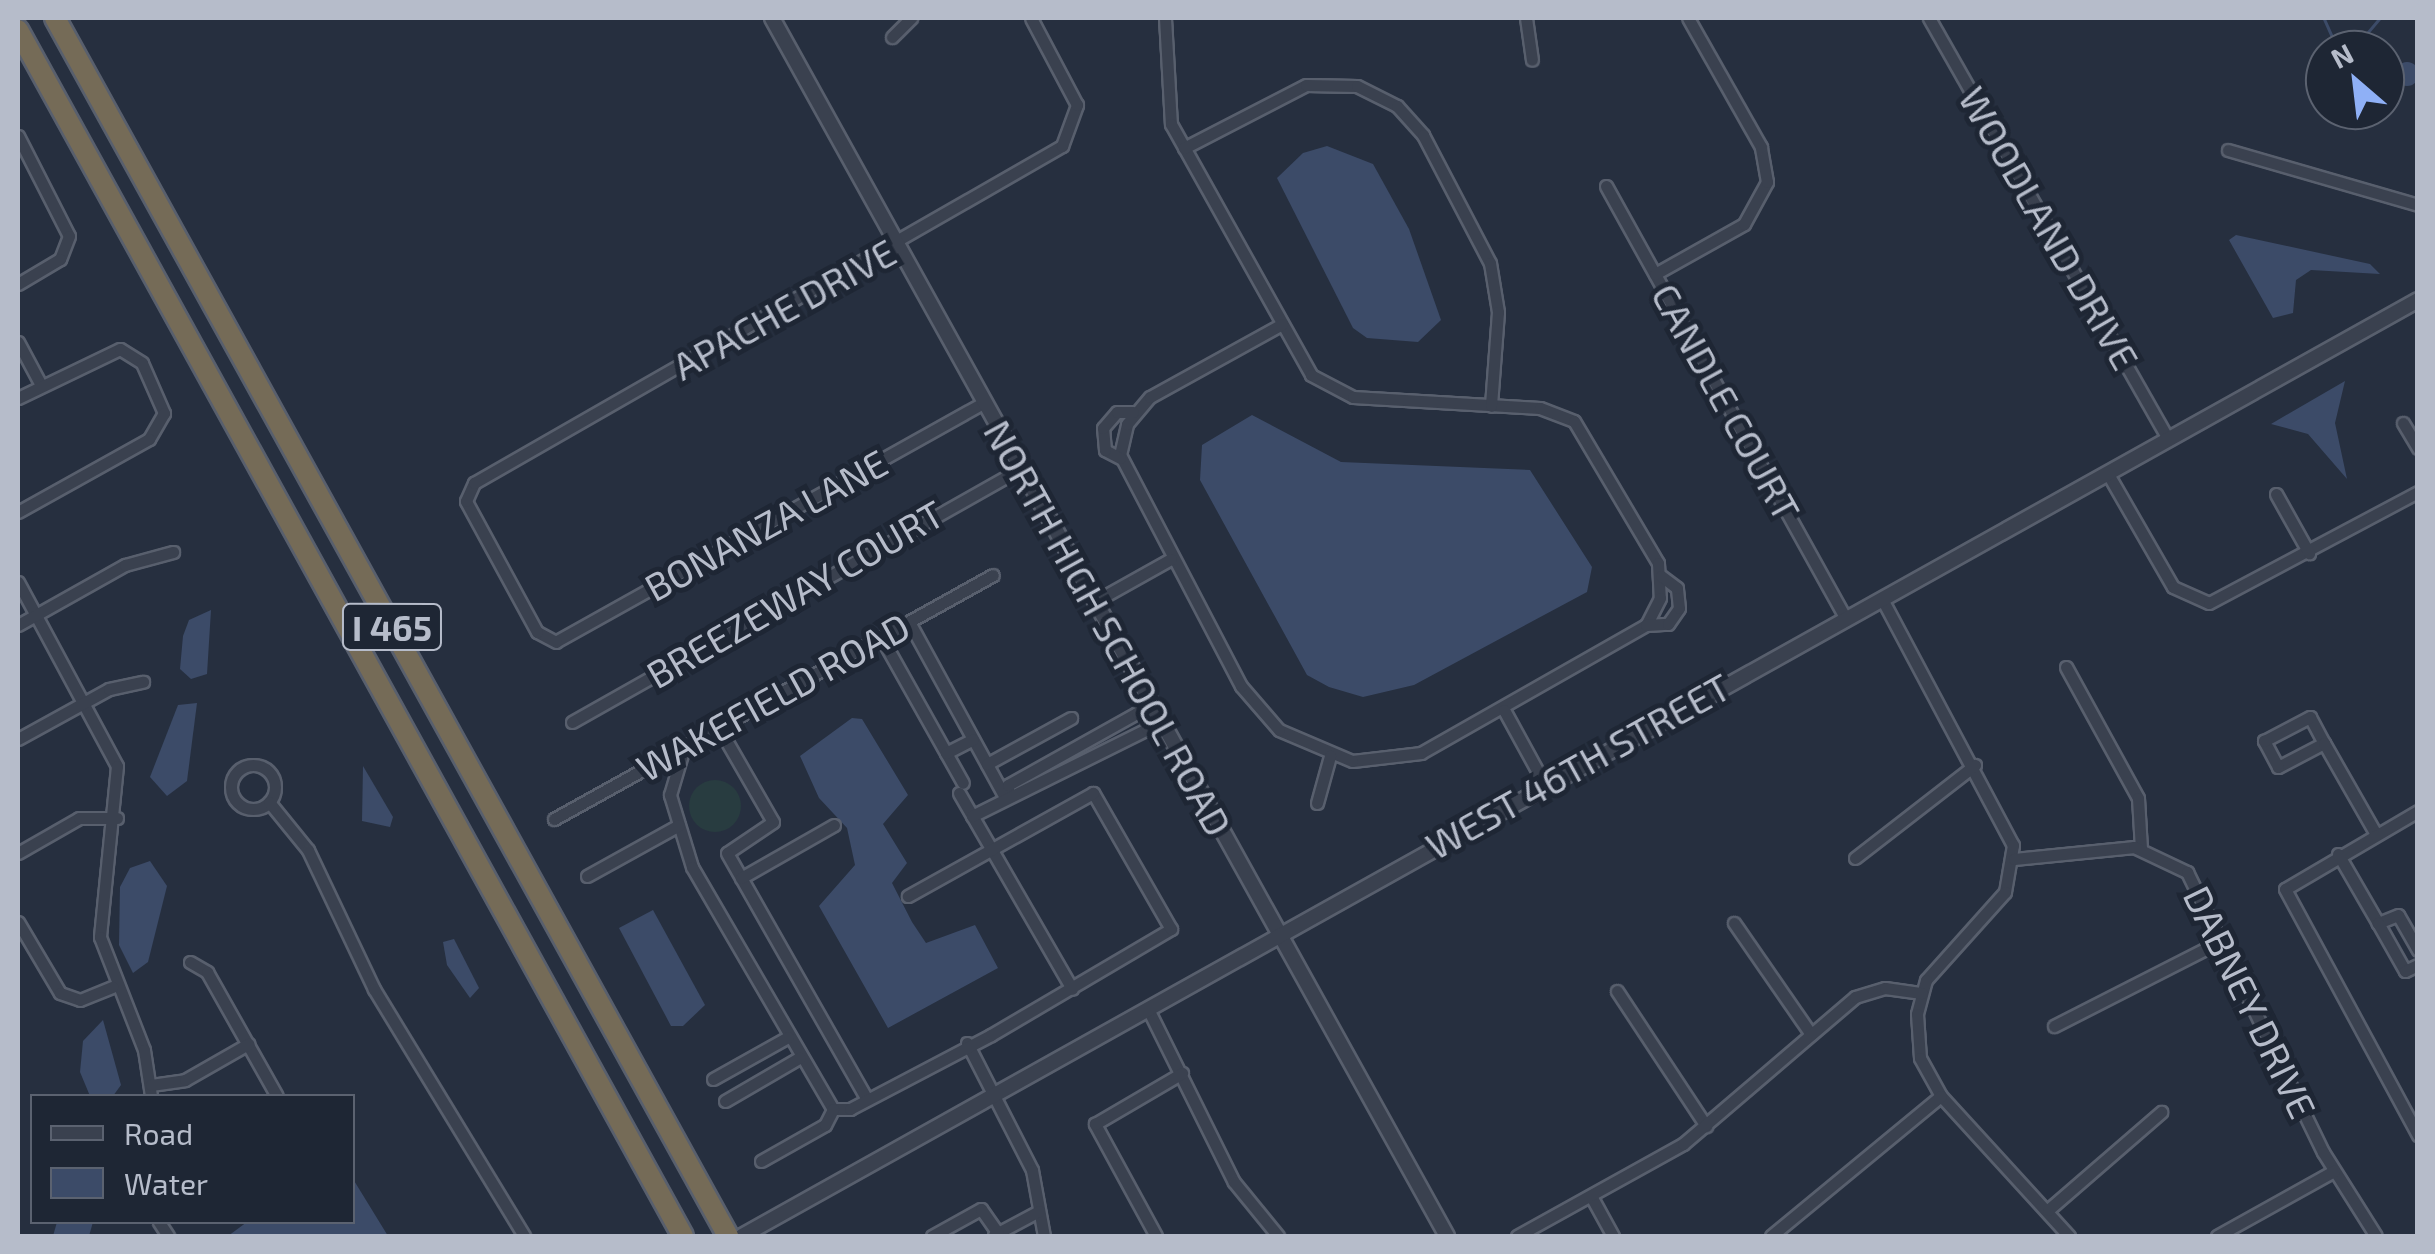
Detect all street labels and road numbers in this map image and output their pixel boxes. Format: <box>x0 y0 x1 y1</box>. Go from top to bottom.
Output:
street label: WOODLAND DRIVE <box>1950 79 2148 377</box>
street label: APACHE DRIVE <box>664 229 904 389</box>
street label: CANDLE COURT <box>1642 276 1810 528</box>
street label: NORTH HIGH SCHOOL ROAD <box>974 412 1242 844</box>
street label: BONANZA LANE <box>636 439 896 611</box>
street label: BREEZEWAY COURT <box>638 490 952 698</box>
road number: I 465 <box>340 597 444 657</box>
street label: WAKEFIELD ROAD <box>629 603 917 791</box>
street label: WEST 46TH STREET <box>1418 663 1738 869</box>
street label: DABNEY DRIVE <box>2174 878 2326 1126</box>

